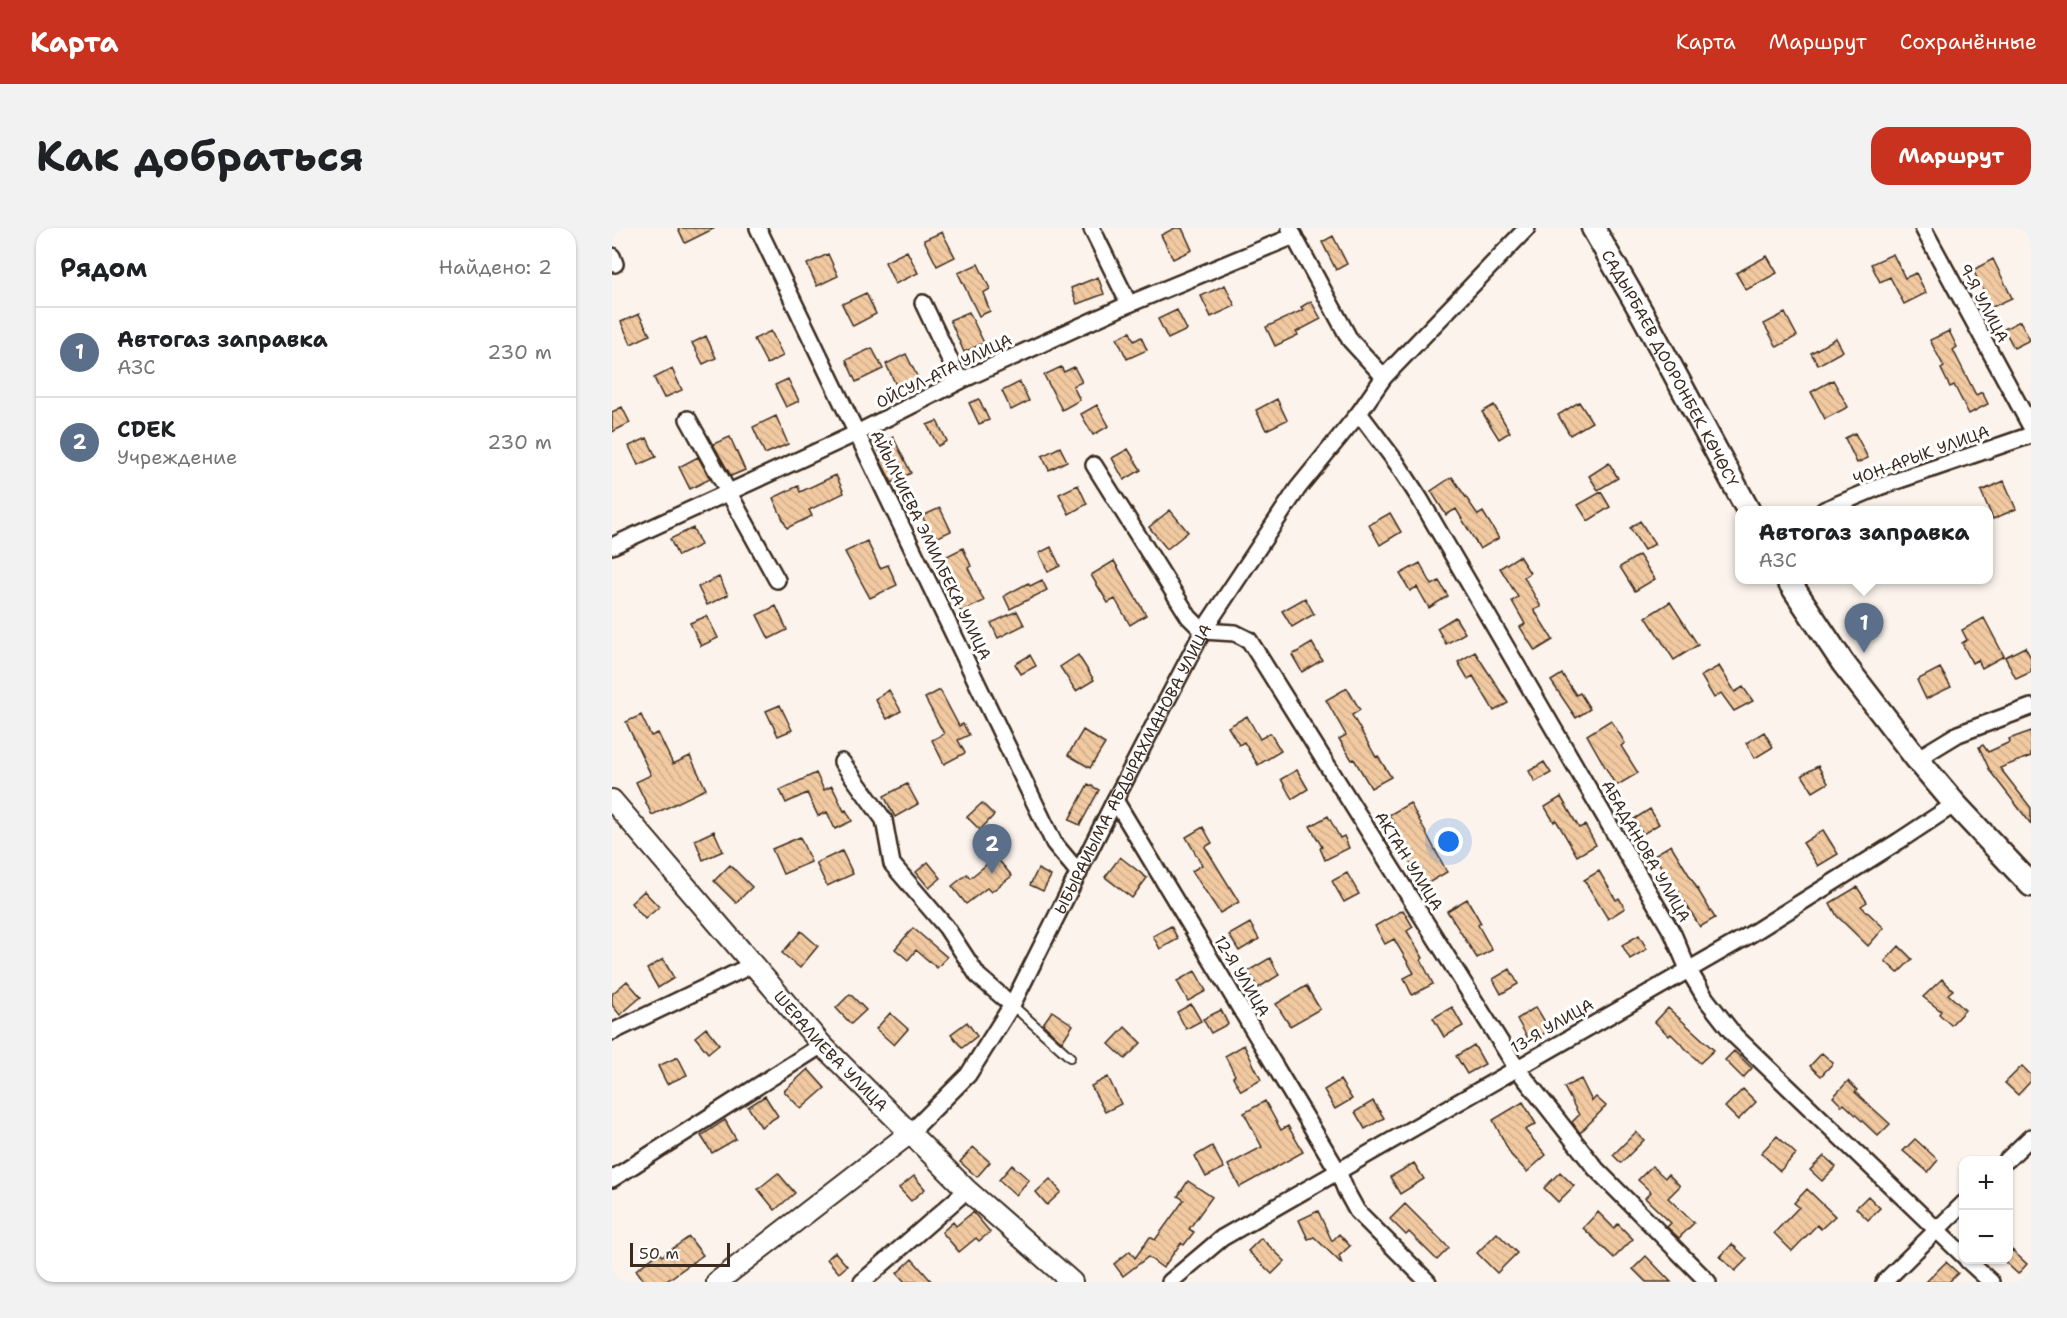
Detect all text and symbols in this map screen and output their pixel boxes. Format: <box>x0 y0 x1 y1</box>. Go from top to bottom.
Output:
text: Карта <box>30 23 119 61</box>
text: Карта <box>1676 28 1736 56</box>
text: Маршрут <box>1769 28 1867 56</box>
text: Сохранённые <box>1900 28 2037 56</box>
button: Маршрут <box>1871 127 2031 185</box>
text: Как добраться <box>36 128 364 184</box>
street label: САДЫРБАЕВ ДООРОНБЕК КӨЧӨСҮ <box>1597 246 1744 490</box>
text: Рядом <box>60 250 147 285</box>
text: Найдено: 2 <box>439 254 552 280</box>
street label: 9-Я УЛИЦА <box>1954 260 2014 346</box>
text: Автогаз заправка <box>117 325 328 354</box>
street label: ОЙСУЛ-АТА УЛИЦА <box>873 329 1015 413</box>
text: 1 <box>75 339 84 365</box>
text: 230 m <box>487 339 552 365</box>
text: АЗС <box>117 354 155 380</box>
text: CDEK <box>117 415 176 444</box>
street label: ЧОН-АРЫК УЛИЦА <box>1850 421 1992 489</box>
street label: АЙЫЛЧИЕВА ЭМИЛБЕКА УЛИЦА <box>866 427 996 663</box>
text: 2 <box>73 429 87 455</box>
text: 230 m <box>487 429 552 455</box>
text: Учреждение <box>117 444 237 470</box>
popup <box>1735 506 1993 584</box>
text: Автогаз заправка <box>1759 518 1969 547</box>
text: АЗС <box>1759 547 1797 573</box>
pin: 1 <box>1844 604 1884 653</box>
street label: ЫБЫРАЙЫМА АБДЫРАХМАНОВА УЛИЦА <box>1049 619 1216 917</box>
street label: АБАДАНОВА УЛИЦА <box>1597 776 1695 926</box>
street label: АКТАН УЛИЦА <box>1370 808 1448 914</box>
pin: 2 <box>972 824 1012 874</box>
your location <box>1434 827 1463 856</box>
street label: 12-Я УЛИЦА <box>1209 931 1275 1021</box>
street label: ШЕРАЛИЕВА УЛИЦА <box>769 986 893 1116</box>
street label: 13-Я УЛИЦА <box>1507 994 1597 1058</box>
map controls <box>1959 1156 2013 1264</box>
button: + <box>1959 1156 2013 1210</box>
button: − <box>1959 1210 2013 1264</box>
scale bar <box>630 1240 730 1268</box>
text: 50 m <box>639 1243 679 1264</box>

